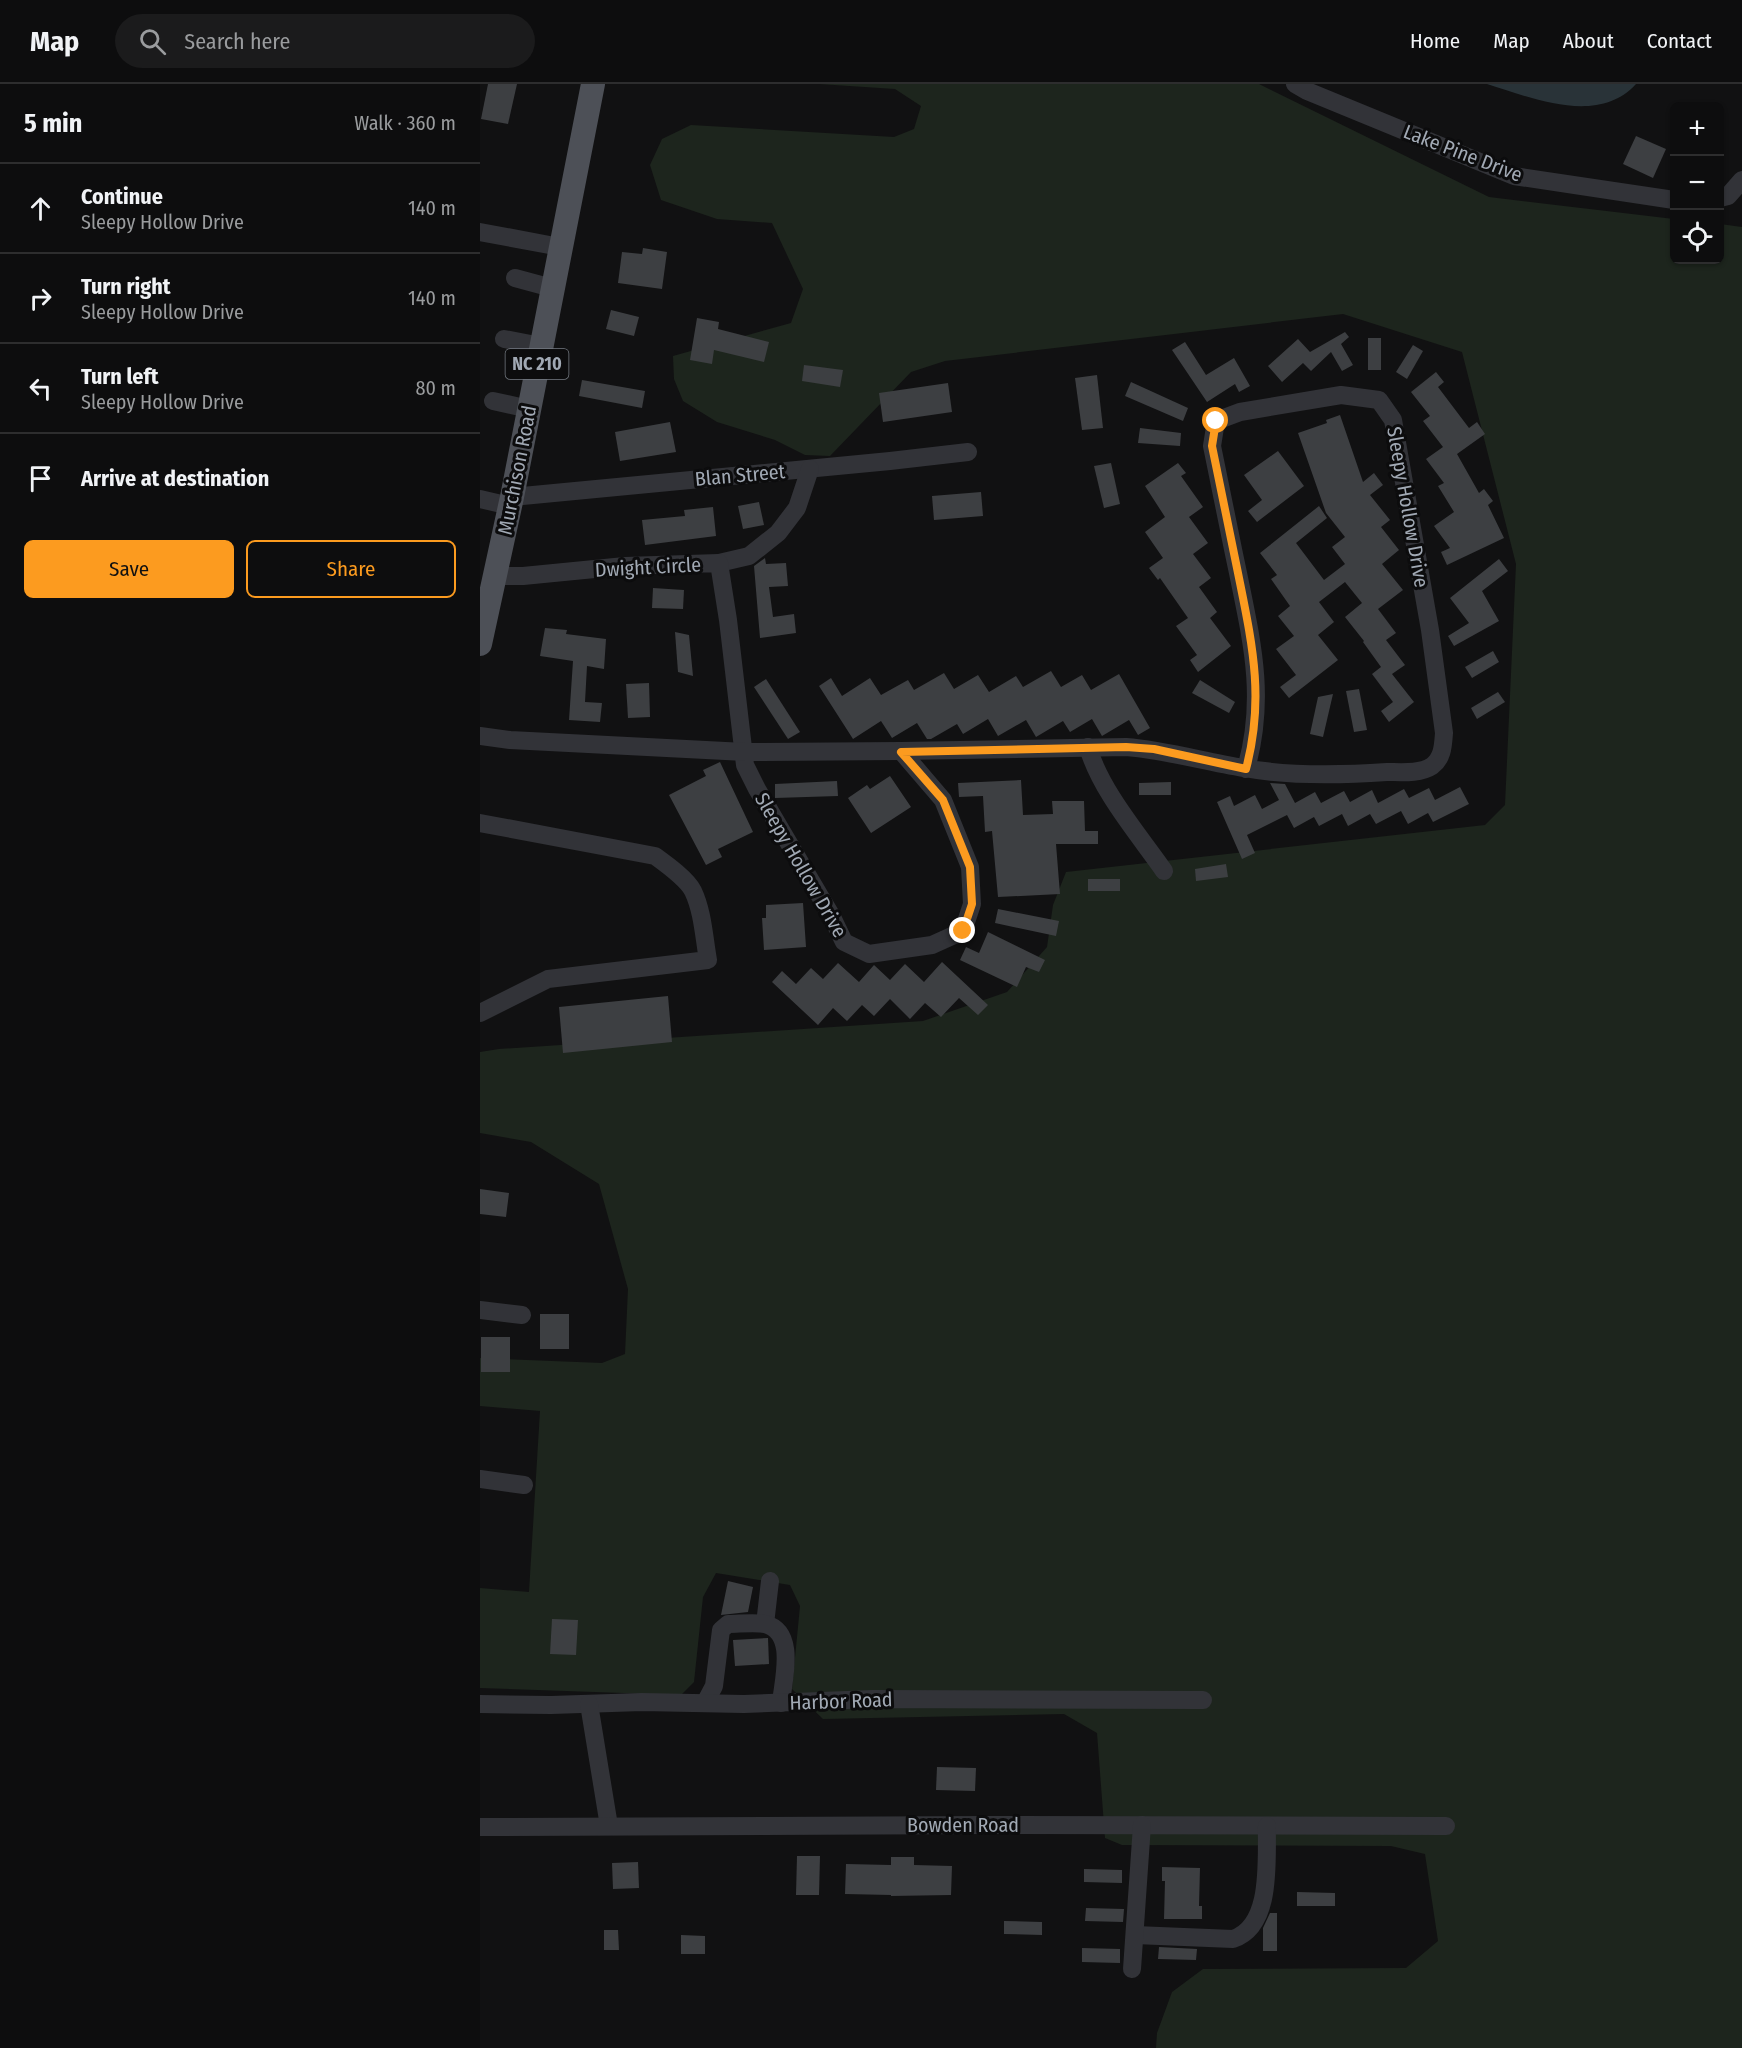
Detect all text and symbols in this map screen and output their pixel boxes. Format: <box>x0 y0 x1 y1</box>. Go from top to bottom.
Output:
search box <box>115 14 535 68</box>
text: Map <box>30 25 79 58</box>
icon: search <box>136 25 169 58</box>
text: Search here <box>184 28 290 55</box>
text: Home <box>1410 28 1460 54</box>
text: Map <box>1493 28 1530 54</box>
text: About <box>1563 28 1614 54</box>
text: Contact <box>1647 28 1712 54</box>
map controls <box>1670 102 1724 264</box>
button: + <box>1670 102 1724 156</box>
text: 5 min <box>24 108 82 139</box>
text: Walk · 360 m <box>354 111 456 135</box>
street label: Lake Pine Drive <box>1400 119 1526 187</box>
button: − <box>1670 156 1724 210</box>
text: Continue <box>81 183 163 210</box>
icon: ahead <box>24 192 57 225</box>
text: 140 m <box>408 196 456 220</box>
text: Sleepy Hollow Drive <box>81 210 244 234</box>
button: locate <box>1670 210 1724 264</box>
text: Turn right <box>81 273 170 300</box>
icon: right <box>24 282 57 315</box>
text: 140 m <box>408 286 456 310</box>
text: Sleepy Hollow Drive <box>81 300 244 324</box>
road number: NC 210 <box>506 349 568 379</box>
text: Turn left <box>81 363 159 390</box>
icon: left <box>24 372 57 405</box>
text: 80 m <box>416 376 456 400</box>
text: Sleepy Hollow Drive <box>81 390 244 414</box>
street label: Murchison Road <box>493 403 541 537</box>
route start <box>1202 407 1228 433</box>
street label: Sleepy Hollow Drive <box>1382 425 1434 589</box>
street label: Blan Street <box>694 459 787 491</box>
icon: arrive <box>24 462 57 495</box>
text: Arrive at destination <box>81 465 269 492</box>
button: Save <box>24 540 234 598</box>
button: Share <box>246 540 456 598</box>
street label: Dwight Circle <box>594 552 702 582</box>
street label: Sleepy Hollow Drive <box>750 789 852 941</box>
route end <box>949 917 975 943</box>
street label: Harbor Road <box>789 1687 893 1715</box>
street label: Bowden Road <box>907 1813 1019 1837</box>

